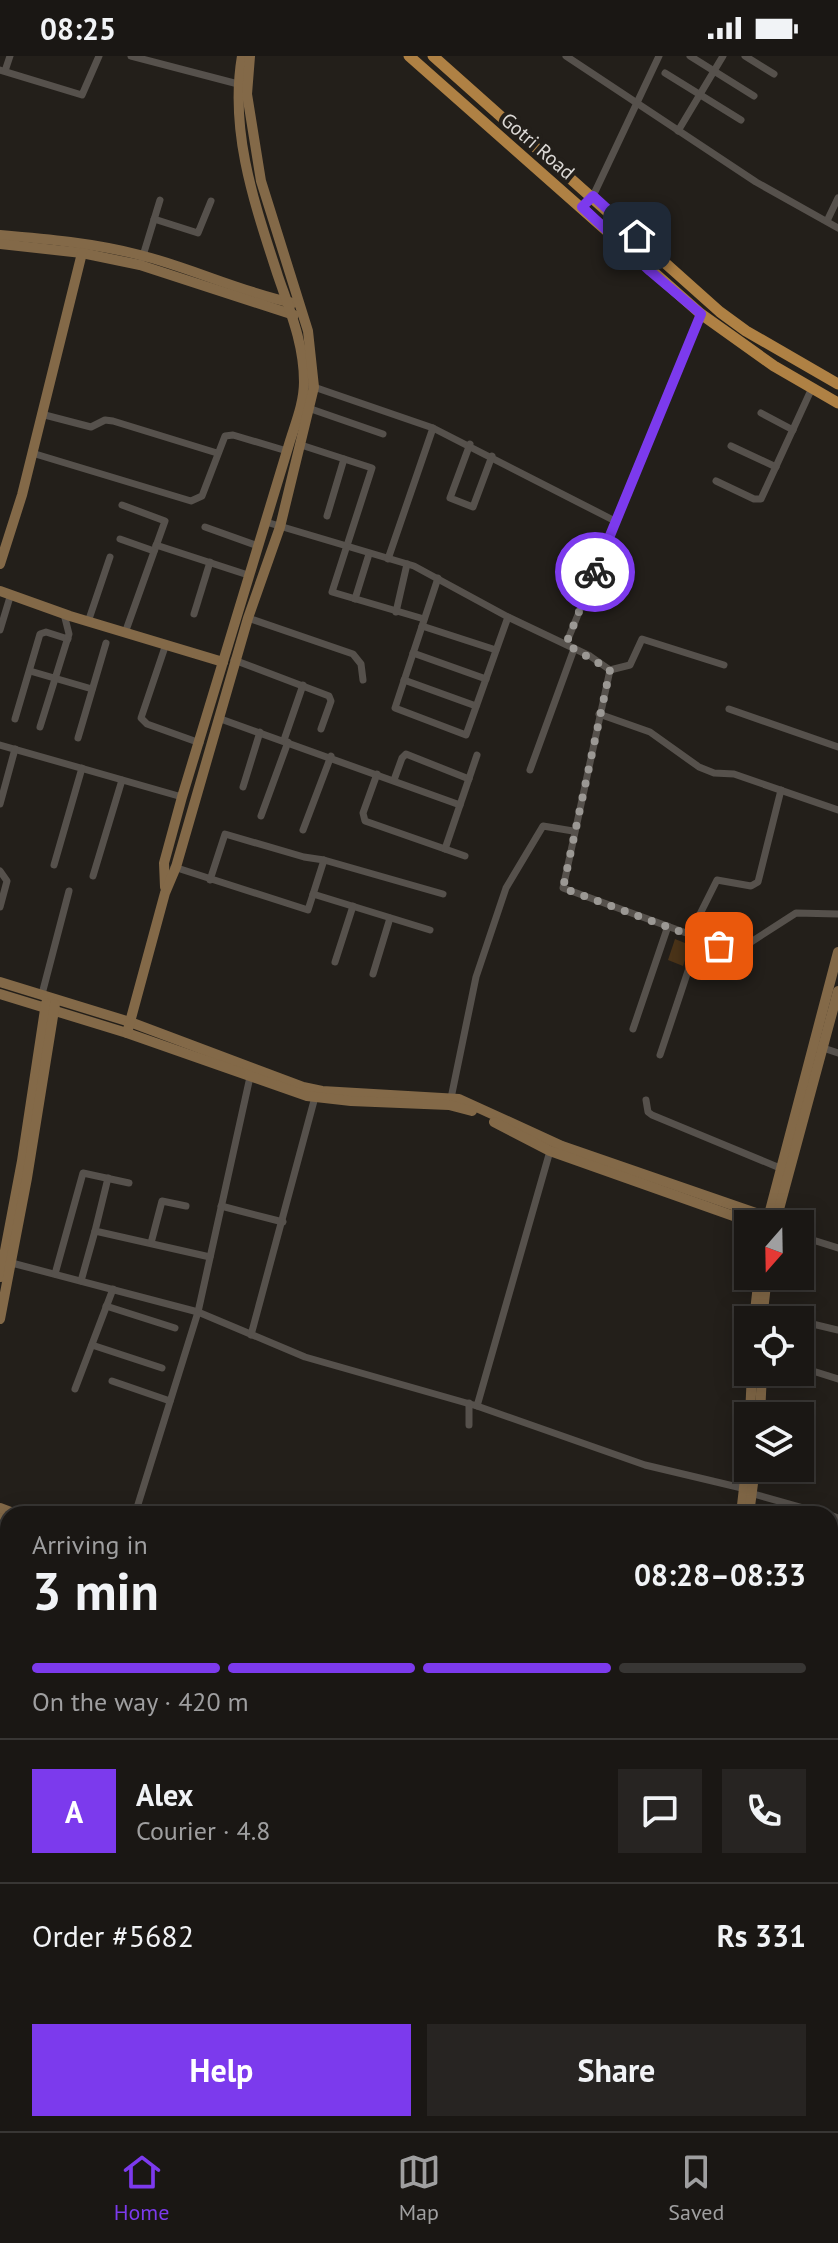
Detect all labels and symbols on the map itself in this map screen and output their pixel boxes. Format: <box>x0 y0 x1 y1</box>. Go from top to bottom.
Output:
street label: Gotri Road <box>496 107 580 185</box>
pin <box>603 202 671 270</box>
courier <box>555 532 635 612</box>
pin <box>685 912 753 980</box>
north arrow <box>734 1210 814 1290</box>

